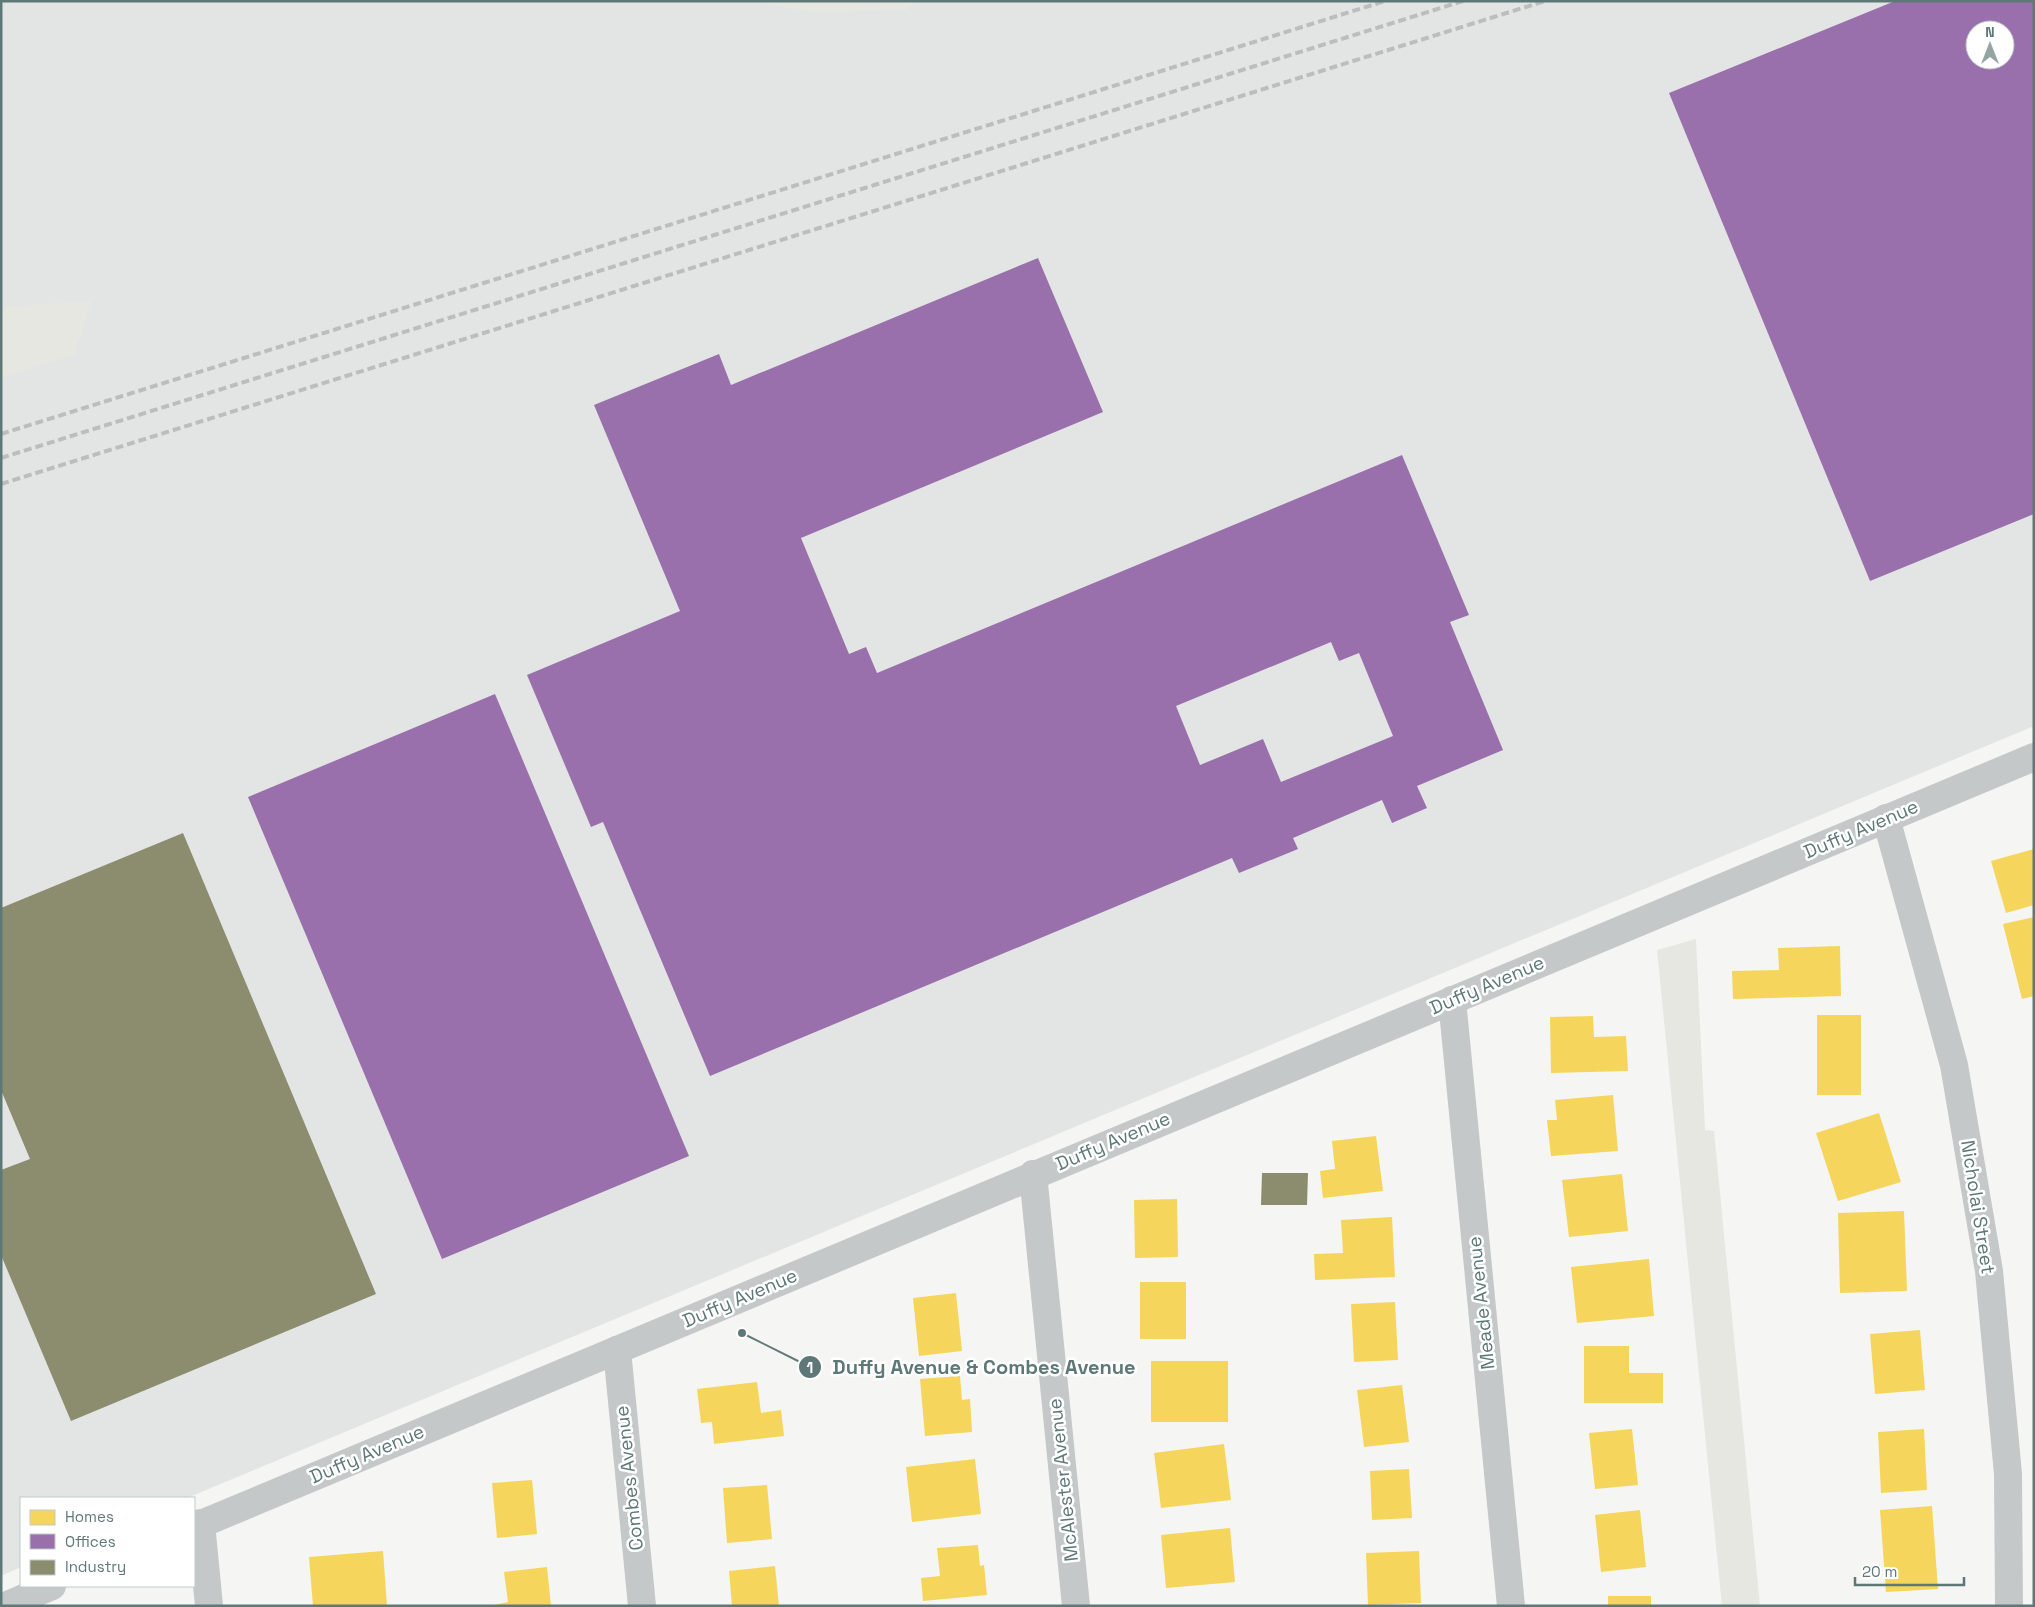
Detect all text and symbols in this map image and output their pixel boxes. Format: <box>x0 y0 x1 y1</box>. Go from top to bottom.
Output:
north arrow <box>1965 20 2015 70</box>
text: N <box>1985 23 1995 41</box>
street label: Duffy Avenue <box>1800 794 1922 864</box>
street label: Duffy Avenue <box>1426 950 1548 1020</box>
street label: Duffy Avenue <box>1052 1106 1174 1176</box>
street label: Nicholai Street <box>1955 1138 2001 1276</box>
street label: Meade Avenue <box>1462 1235 1500 1371</box>
street label: Duffy Avenue <box>679 1263 801 1333</box>
callout: Duffy Avenue & Combes Avenue <box>798 1350 1146 1385</box>
text: Duffy Avenue & Combes Avenue <box>832 1354 1136 1380</box>
text: 1 <box>807 1358 813 1377</box>
street label: McAlester Avenue <box>1042 1397 1084 1563</box>
street label: Combes Avenue <box>609 1404 649 1552</box>
street label: Duffy Avenue <box>306 1419 428 1489</box>
legend <box>20 1497 195 1587</box>
text: Homes <box>65 1507 114 1526</box>
text: Offices <box>65 1532 116 1551</box>
scale bar <box>1855 1554 1964 1586</box>
text: Industry <box>65 1557 126 1576</box>
text: 20 m <box>1862 1562 1897 1581</box>

